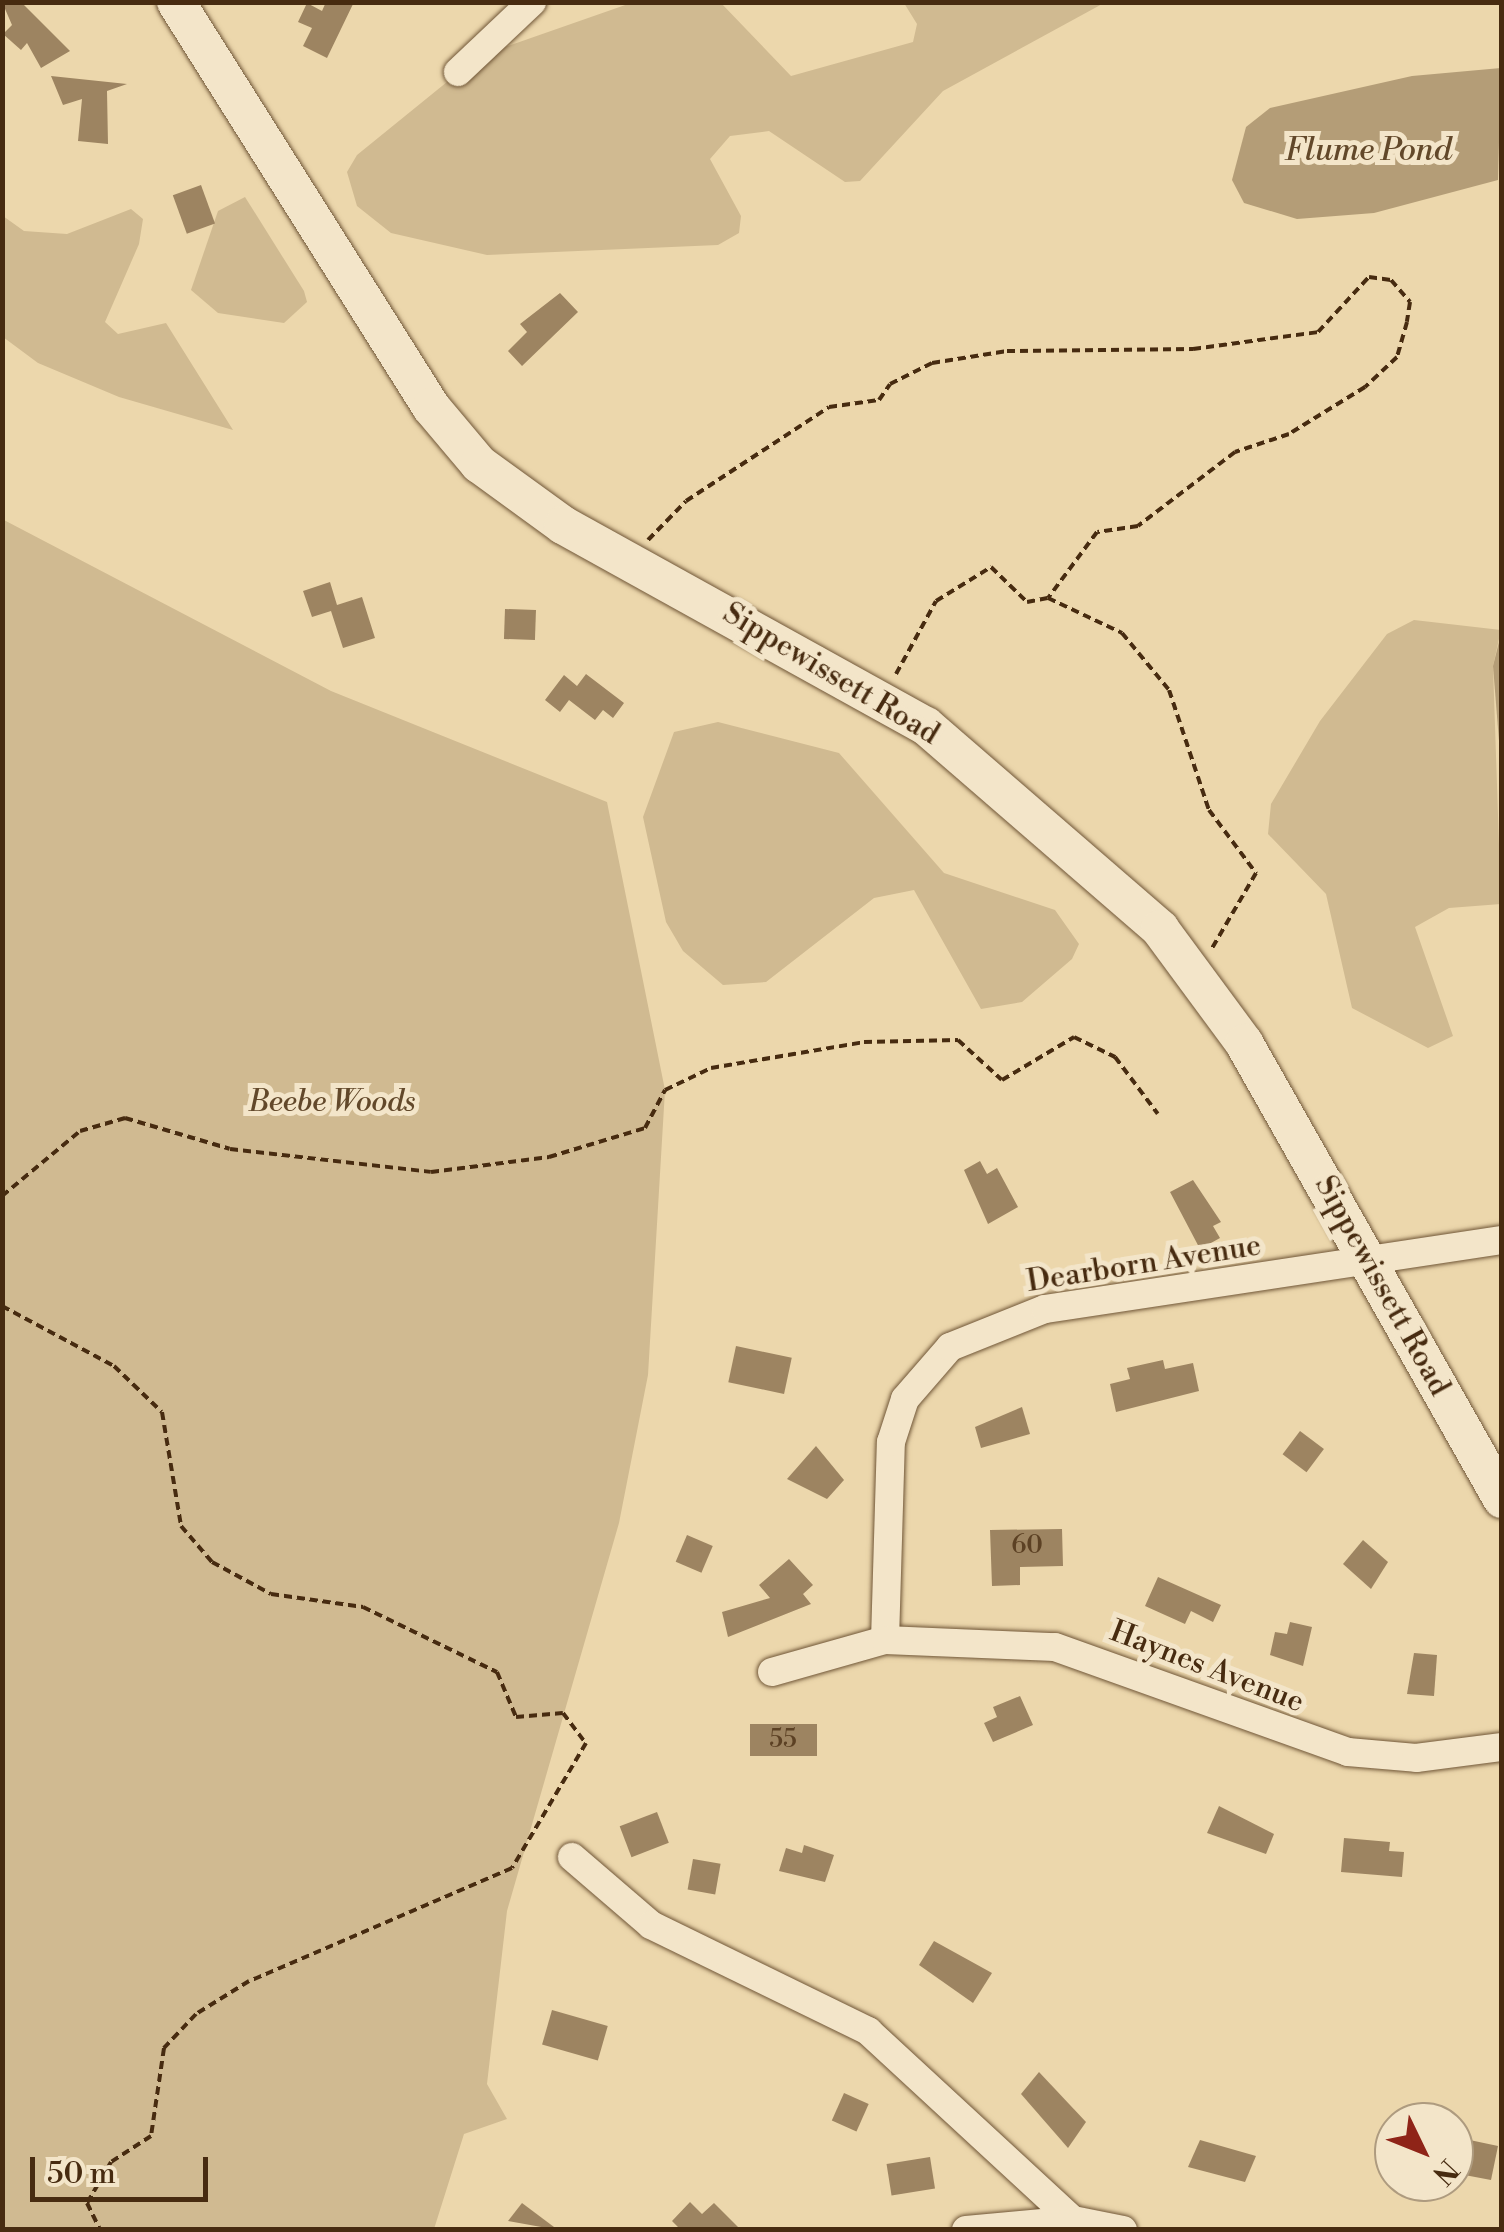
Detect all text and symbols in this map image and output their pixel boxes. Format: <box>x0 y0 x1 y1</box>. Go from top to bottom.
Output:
water label: Flume Pond <box>1284 131 1452 169</box>
street label: Sippewissett Road <box>716 595 946 753</box>
park label: Beebe Woods <box>249 1084 415 1120</box>
street label: Sippewissett Road <box>1307 1170 1457 1402</box>
street label: Dearborn Avenue <box>1024 1228 1264 1300</box>
house number: 60 <box>1011 1531 1043 1561</box>
street label: Haynes Avenue <box>1105 1614 1309 1720</box>
house number: 55 <box>769 1725 797 1755</box>
north arrow <box>1374 2102 1474 2202</box>
scale bar <box>35 2137 212 2199</box>
text: N <box>1424 2151 1465 2191</box>
text: 50 m <box>47 2155 116 2193</box>

